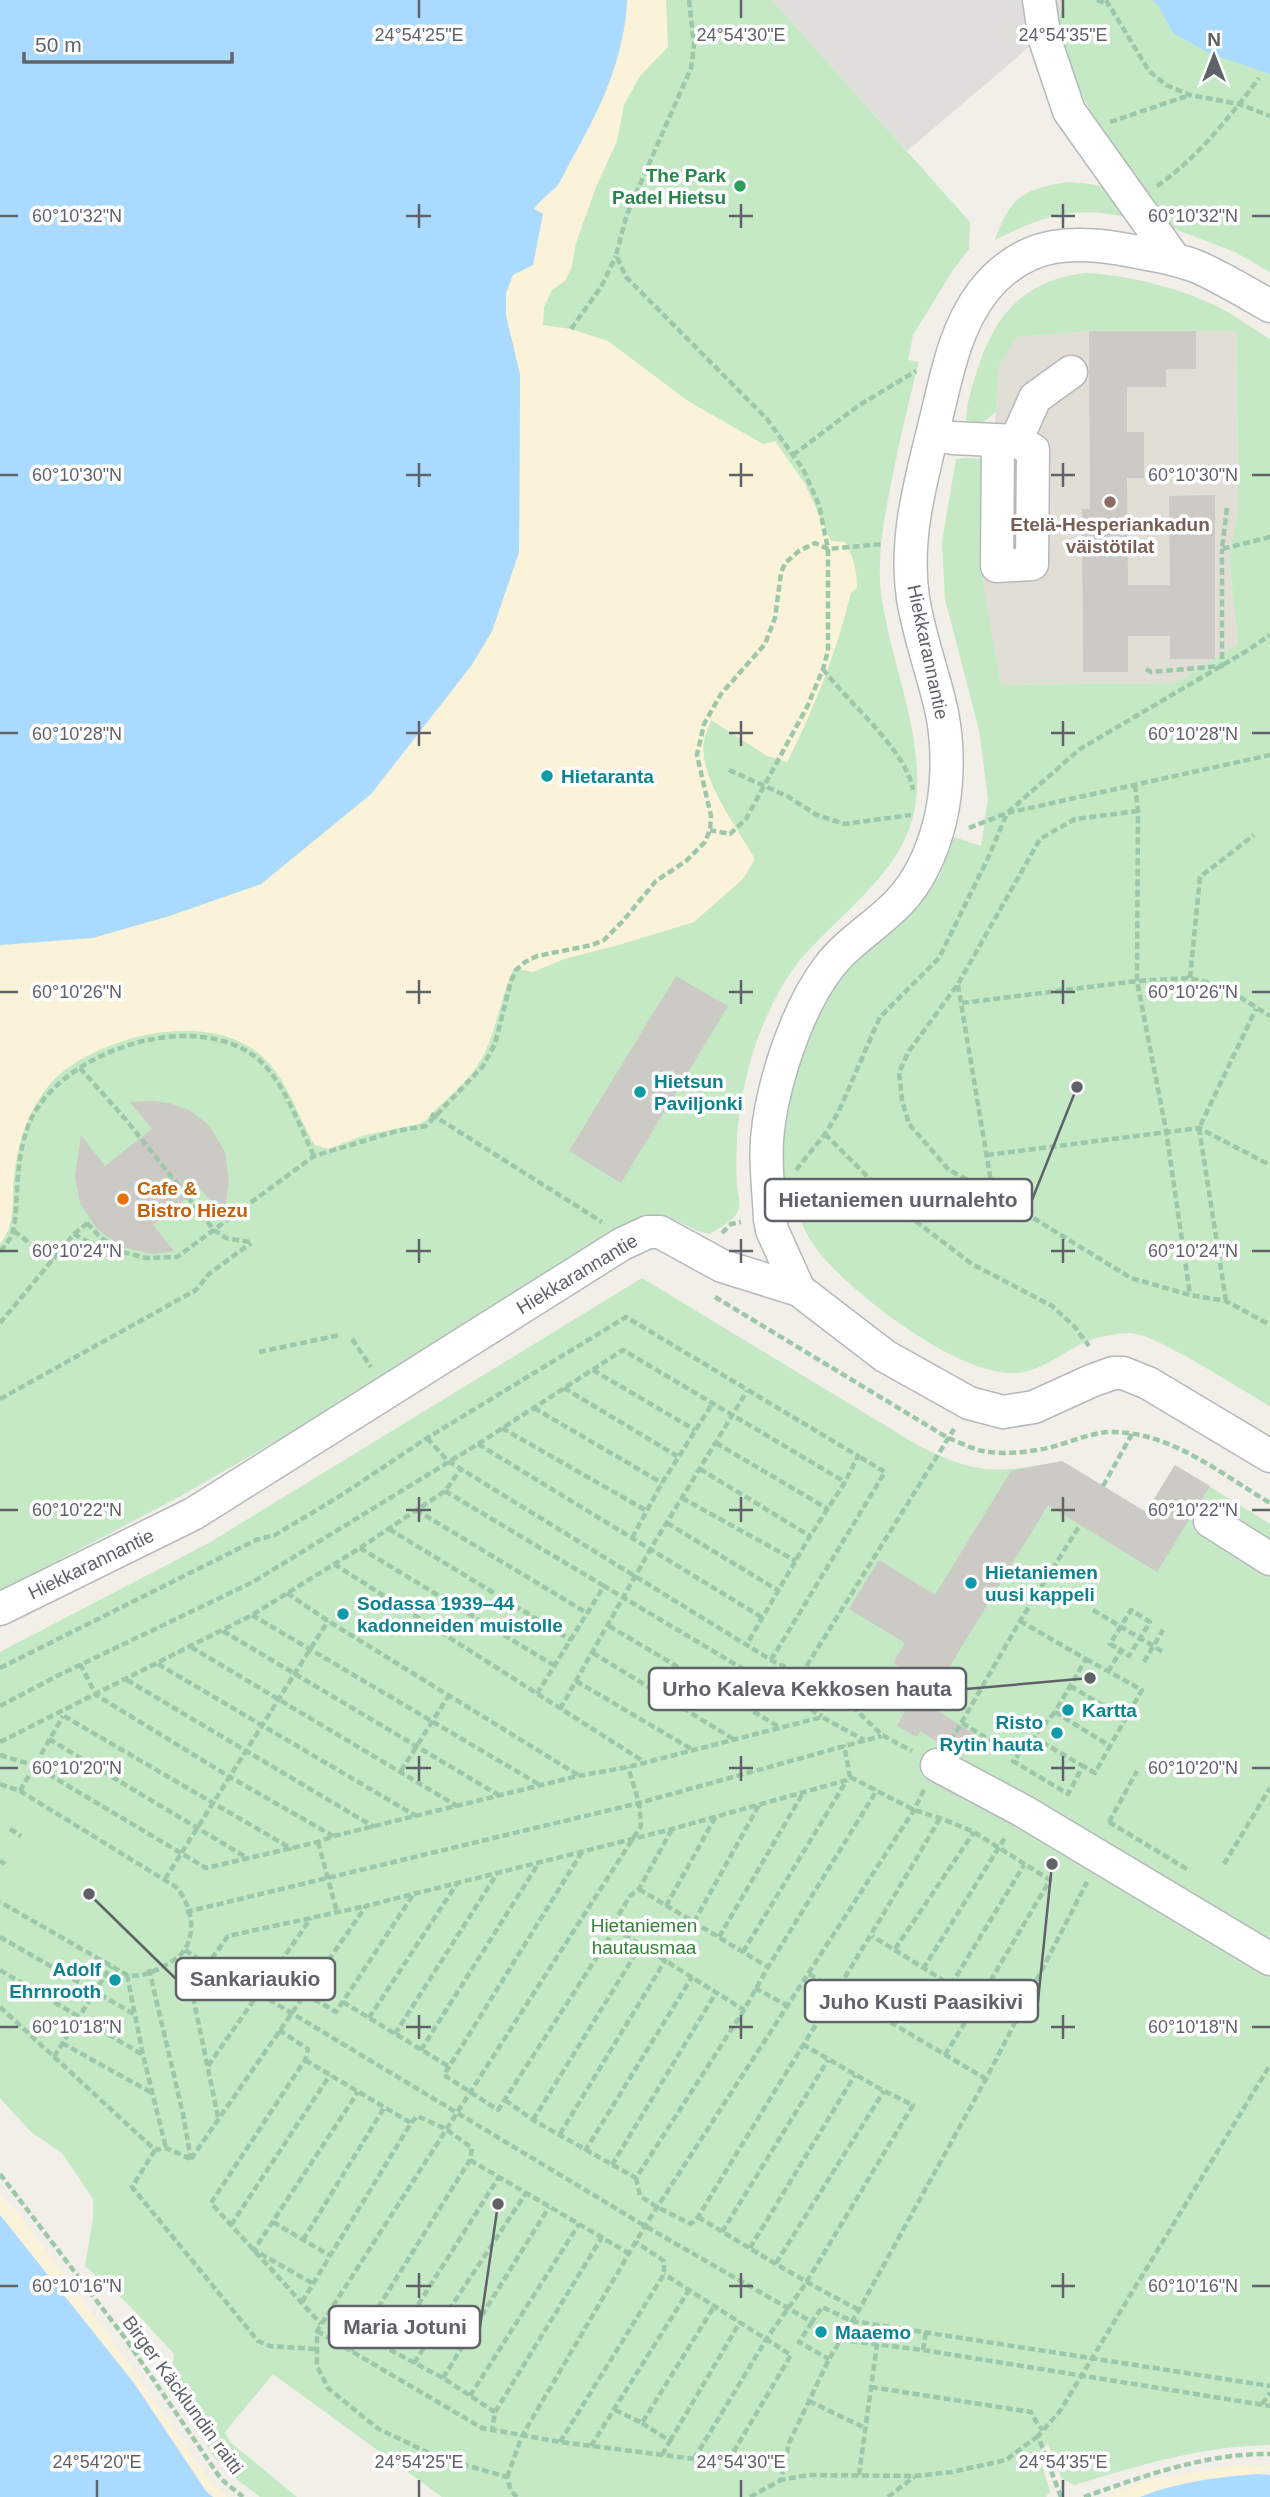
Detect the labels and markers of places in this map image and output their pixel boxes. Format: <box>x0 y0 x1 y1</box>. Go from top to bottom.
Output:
place label: The Park Padel Hietsu <box>612 165 726 208</box>
marker: The Park Padel Hietsu <box>732 178 748 194</box>
marker: Etelä-Hesperiankadun väistötilat <box>1102 494 1118 510</box>
place label: Etelä-Hesperiankadun väistötilat <box>1010 514 1210 557</box>
place label: Hietaranta <box>561 766 654 787</box>
marker: Hietaranta <box>539 768 555 784</box>
place label: Hietsun Paviljonki <box>654 1071 743 1114</box>
marker: Hietsun Paviljonki <box>632 1084 648 1100</box>
place label: Cafe & Bistro Hiezu <box>137 1178 248 1221</box>
callout: Hietaniemen uurnalehto <box>765 1179 1032 1221</box>
marker: Cafe & Bistro Hiezu <box>115 1191 131 1207</box>
place label: Hietaniemen uusi kappeli <box>985 1562 1098 1605</box>
marker: Hietaniemen uusi kappeli <box>963 1575 979 1591</box>
place label: Sodassa 1939–44 kadonneiden muistolle <box>357 1593 563 1636</box>
marker: Sodassa 1939–44 kadonneiden muistolle <box>335 1606 351 1622</box>
callout: Urho Kaleva Kekkosen hauta <box>649 1668 966 1710</box>
place label: Kartta <box>1082 1700 1137 1721</box>
marker: Kartta <box>1060 1702 1076 1718</box>
place label: Risto Rytin hauta <box>940 1712 1043 1755</box>
marker: Risto Rytin hauta <box>1049 1725 1065 1741</box>
callout: Sankariaukio <box>176 1958 335 2000</box>
place label: Adolf Ehrnrooth <box>9 1959 102 2002</box>
marker: Adolf Ehrnrooth <box>107 1972 123 1988</box>
callout: Juho Kusti Paasikivi <box>805 1980 1038 2022</box>
callout: Maria Jotuni <box>329 2306 480 2348</box>
place label: Maaemo <box>835 2322 911 2343</box>
marker: Maaemo <box>813 2324 829 2340</box>

